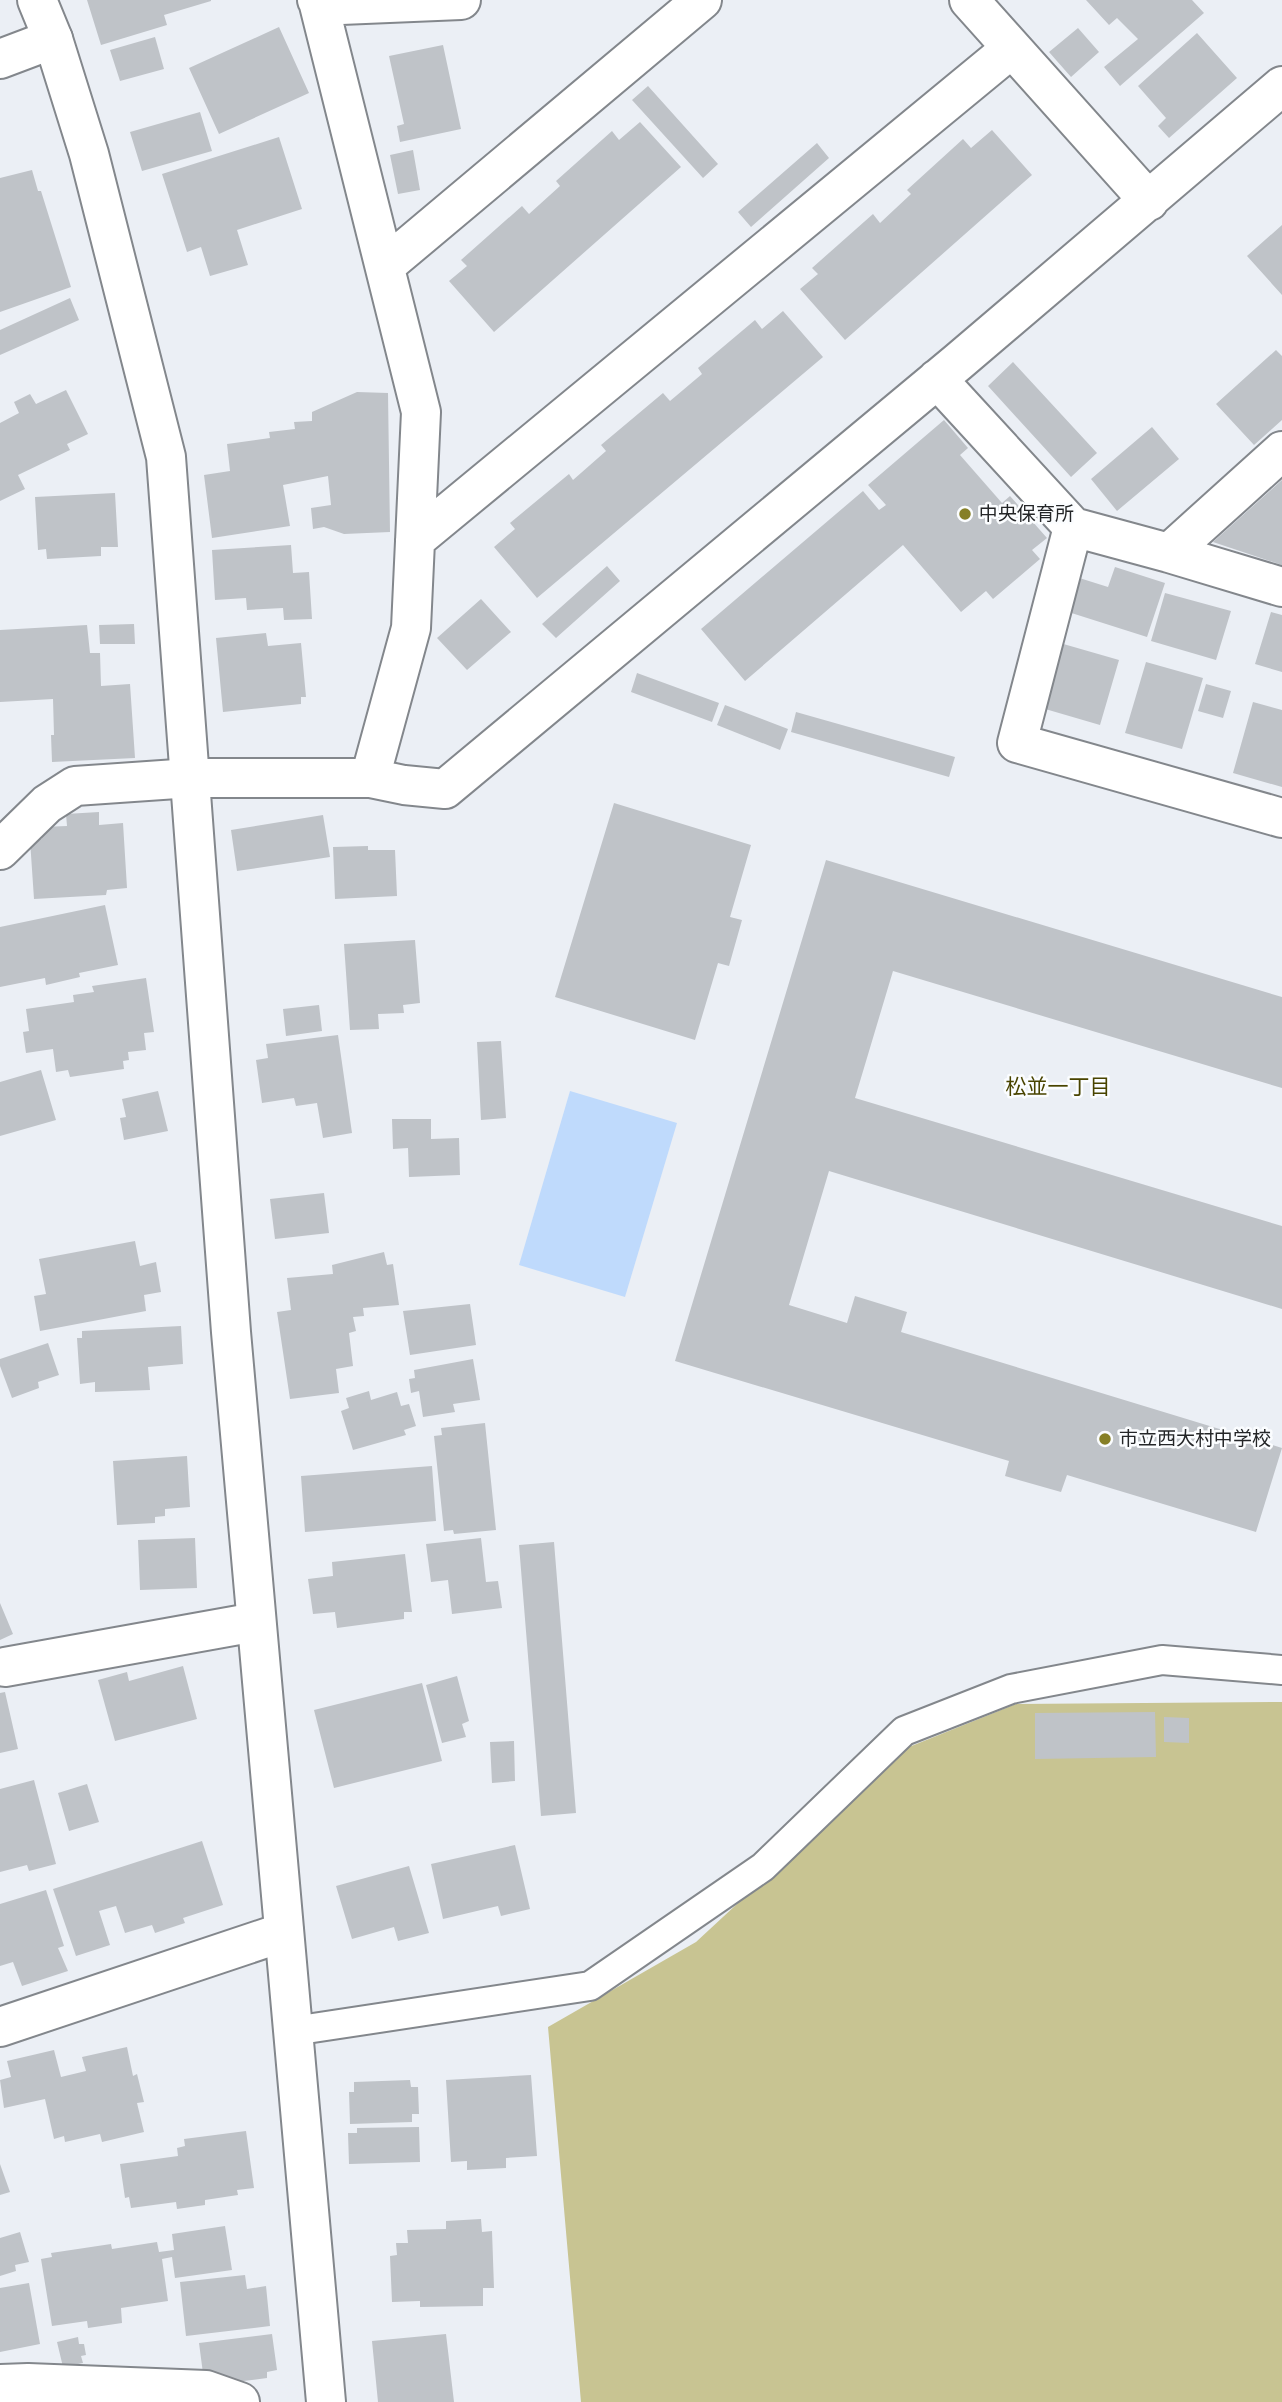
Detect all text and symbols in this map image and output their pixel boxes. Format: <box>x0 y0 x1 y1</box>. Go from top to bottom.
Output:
place label: 中央保育所 <box>979 503 1074 525</box>
marker: 中央保育所 <box>957 506 973 522</box>
district label: 松並一丁目 <box>1006 1075 1111 1100</box>
place label: 市立西大村中学校 <box>1119 1428 1271 1450</box>
marker: 市立西大村中学校 <box>1097 1431 1113 1447</box>

